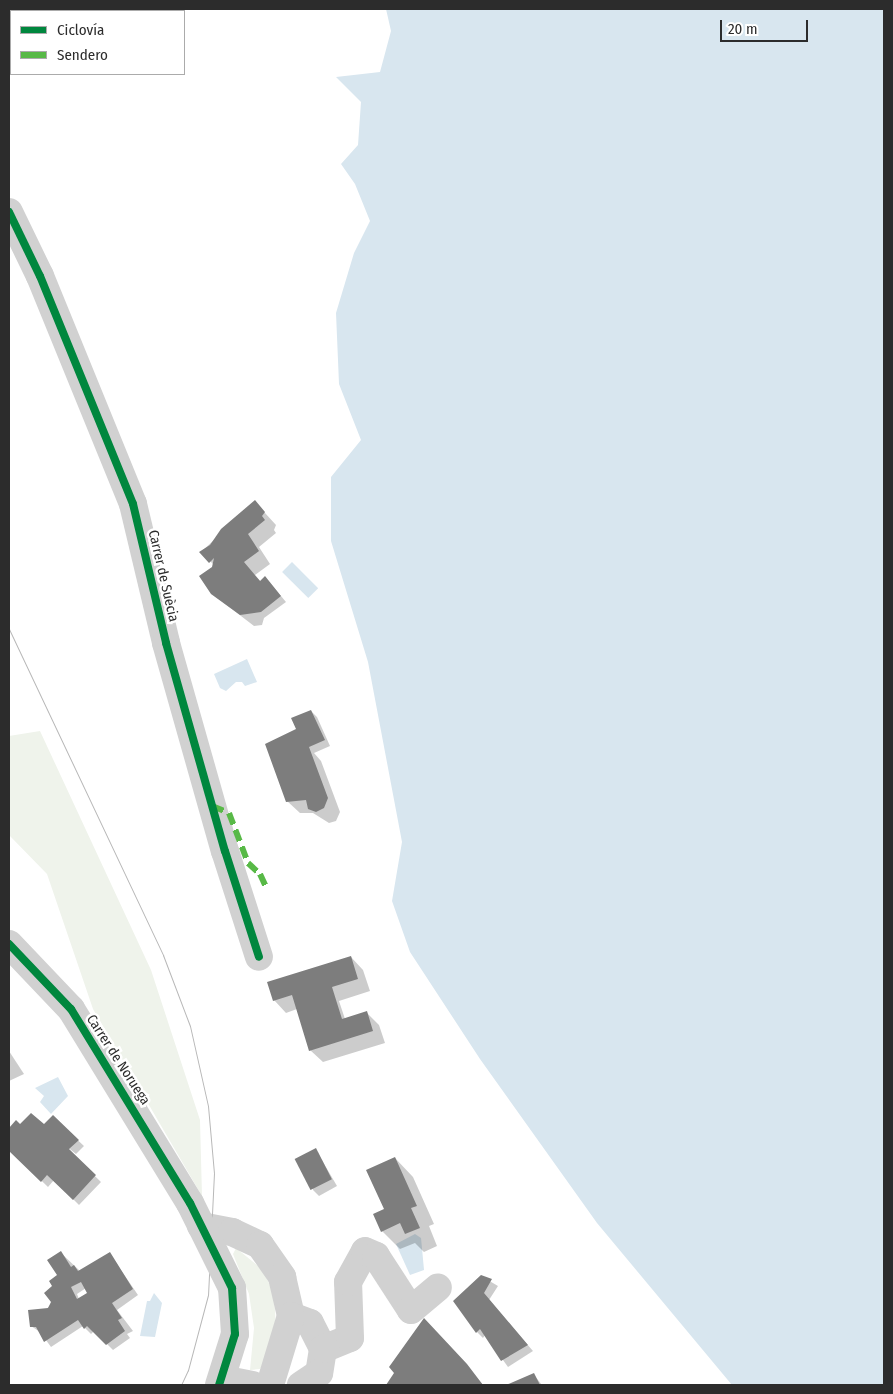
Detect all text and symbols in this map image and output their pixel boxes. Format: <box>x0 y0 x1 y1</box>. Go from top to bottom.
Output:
legend <box>10 10 185 75</box>
scale bar <box>723 10 810 42</box>
text: 20 m <box>728 20 758 38</box>
text: Ciclovía <box>57 21 104 39</box>
text: Sendero <box>57 46 108 64</box>
street label: Carrer de Suècia <box>144 529 182 623</box>
street label: Carrer de Noruega <box>83 1012 153 1108</box>

